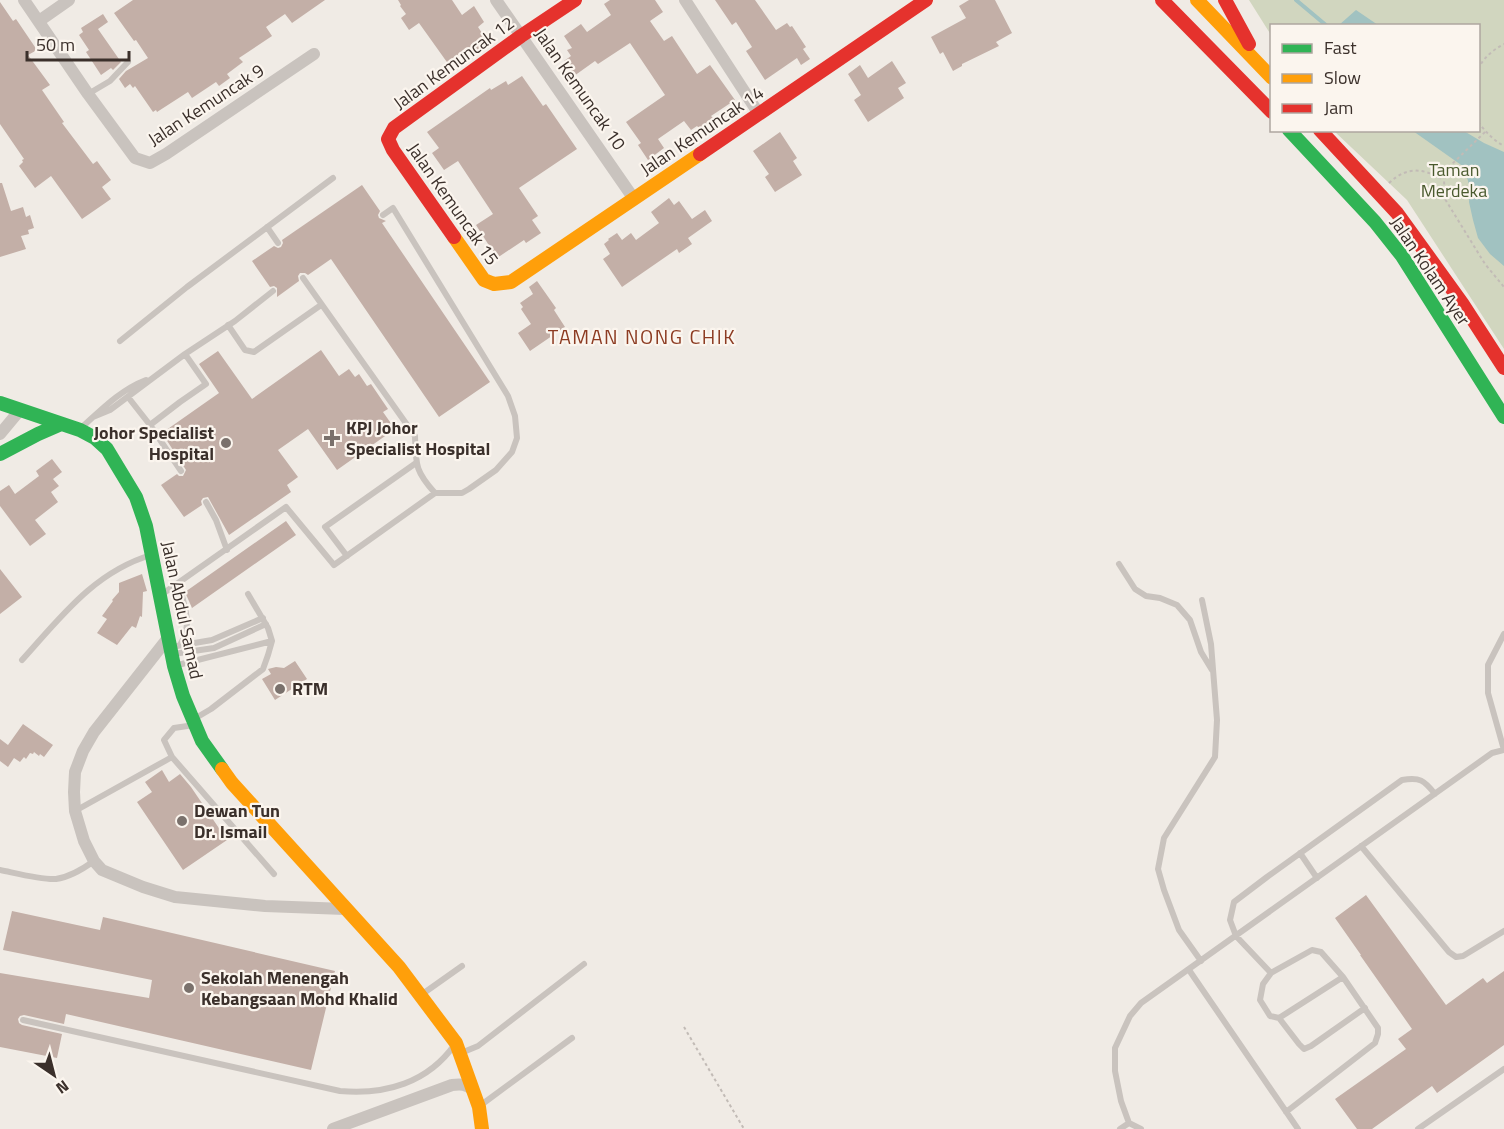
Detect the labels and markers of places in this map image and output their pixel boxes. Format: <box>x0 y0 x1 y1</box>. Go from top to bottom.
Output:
place label: KPJ Johor Specialist Hospital <box>346 414 490 462</box>
place label: Johor Specialist Hospital <box>94 419 214 467</box>
marker: KPJ Johor Specialist Hospital <box>323 429 341 447</box>
marker: Johor Specialist Hospital <box>219 436 233 450</box>
place label: RTM <box>292 675 328 702</box>
marker: RTM <box>273 682 287 696</box>
place label: Dewan Tun Dr. Ismail <box>194 797 280 845</box>
marker: Dewan Tun Dr. Ismail <box>175 814 189 828</box>
place label: Sekolah Menengah Kebangsaan Mohd Khalid <box>201 964 398 1012</box>
marker: Sekolah Menengah Kebangsaan Mohd Khalid <box>182 981 196 995</box>

